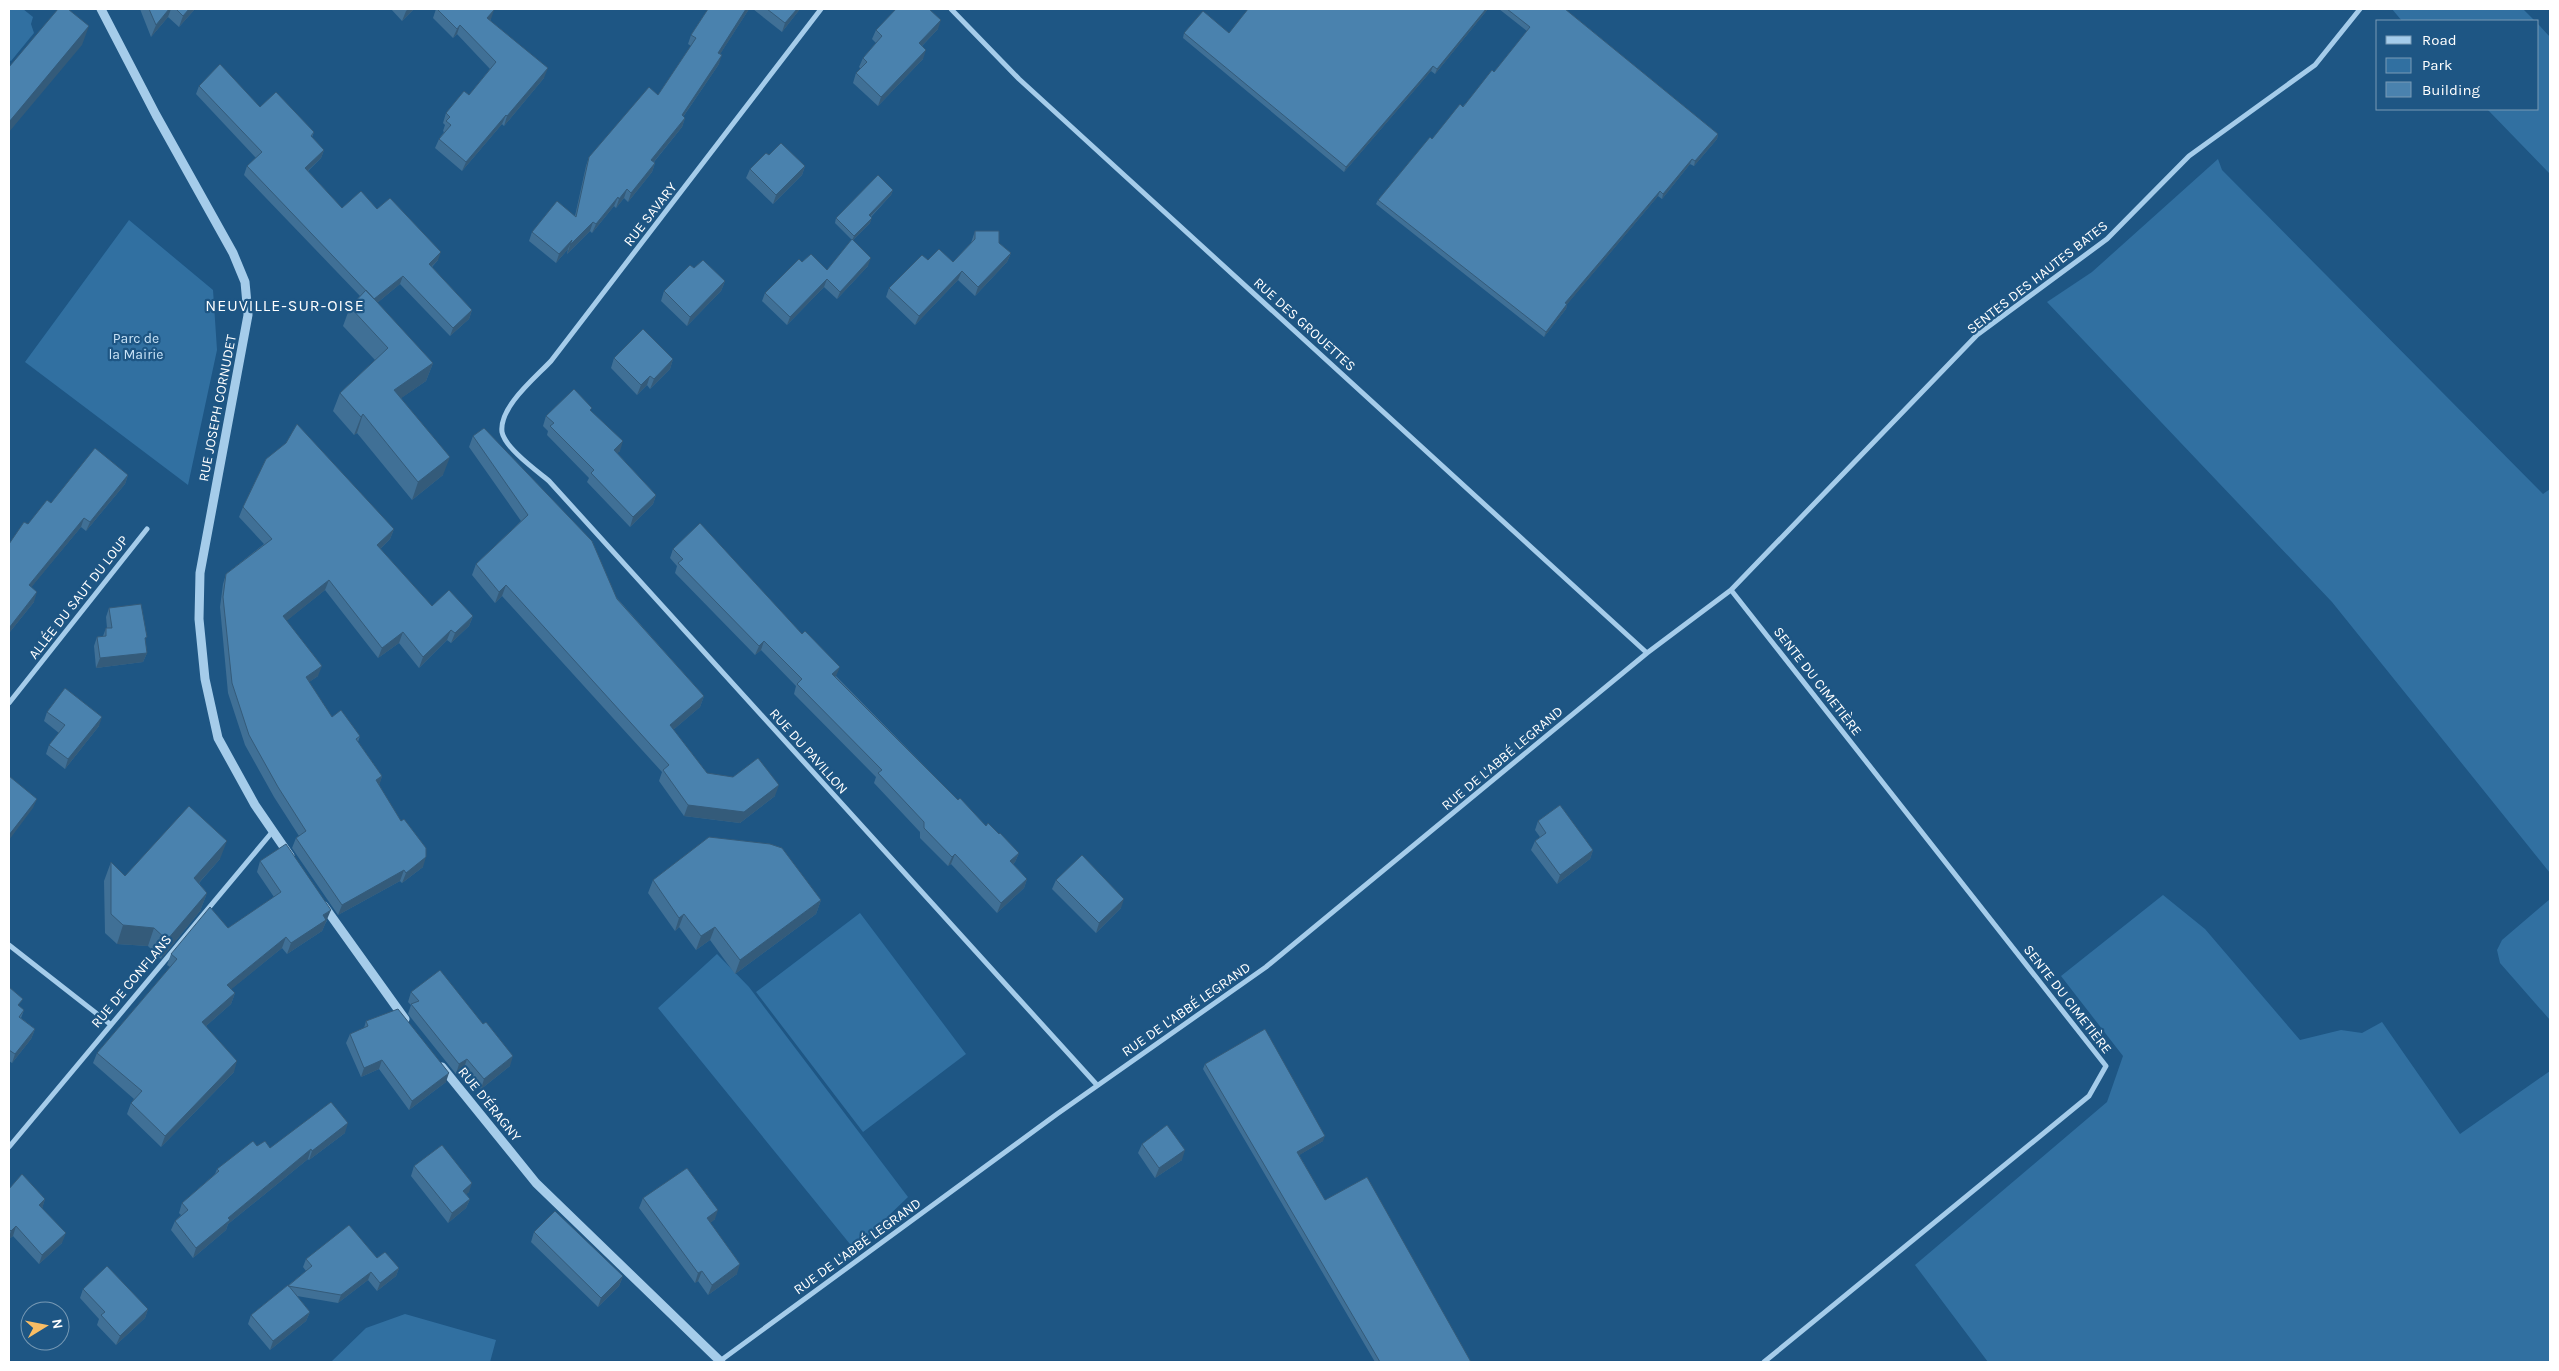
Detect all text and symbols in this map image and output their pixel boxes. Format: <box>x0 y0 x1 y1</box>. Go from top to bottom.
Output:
legend <box>2376 20 2539 110</box>
text: Road <box>2422 31 2457 49</box>
text: Park <box>2422 56 2452 74</box>
text: Building <box>2422 81 2480 99</box>
street label: RUE SAVARY <box>620 179 681 250</box>
street label: SENTES DES HAUTES BATES <box>1963 217 2111 338</box>
street label: RUE DES GROUETTES <box>1250 274 1359 375</box>
district label: NEUVILLE-SUR-OISE <box>205 296 365 315</box>
park label: Parc de la Mairie <box>108 330 164 363</box>
street label: RUE JOSEPH CORNUDET <box>195 333 240 483</box>
street label: ALLÉE DU SAUT DU LOUP <box>24 531 132 662</box>
street label: SENTE DU CIMETIÈRE <box>1770 623 1866 739</box>
street label: RUE DE L'ABBÉ LEGRAND <box>1437 702 1567 814</box>
street label: RUE DU PAVILLON <box>766 705 851 798</box>
street label: RUE DE CONFLANS <box>87 931 175 1031</box>
street label: SENTE DU CIMETIÈRE <box>2020 941 2116 1057</box>
street label: RUE DE L'ABBÉ LEGRAND <box>1118 958 1254 1060</box>
street label: RUE D'ÉRAGNY <box>454 1063 526 1145</box>
street label: RUE DE L'ABBÉ LEGRAND <box>790 1194 924 1298</box>
north arrow <box>20 1301 70 1351</box>
text: N <box>48 1317 67 1330</box>

